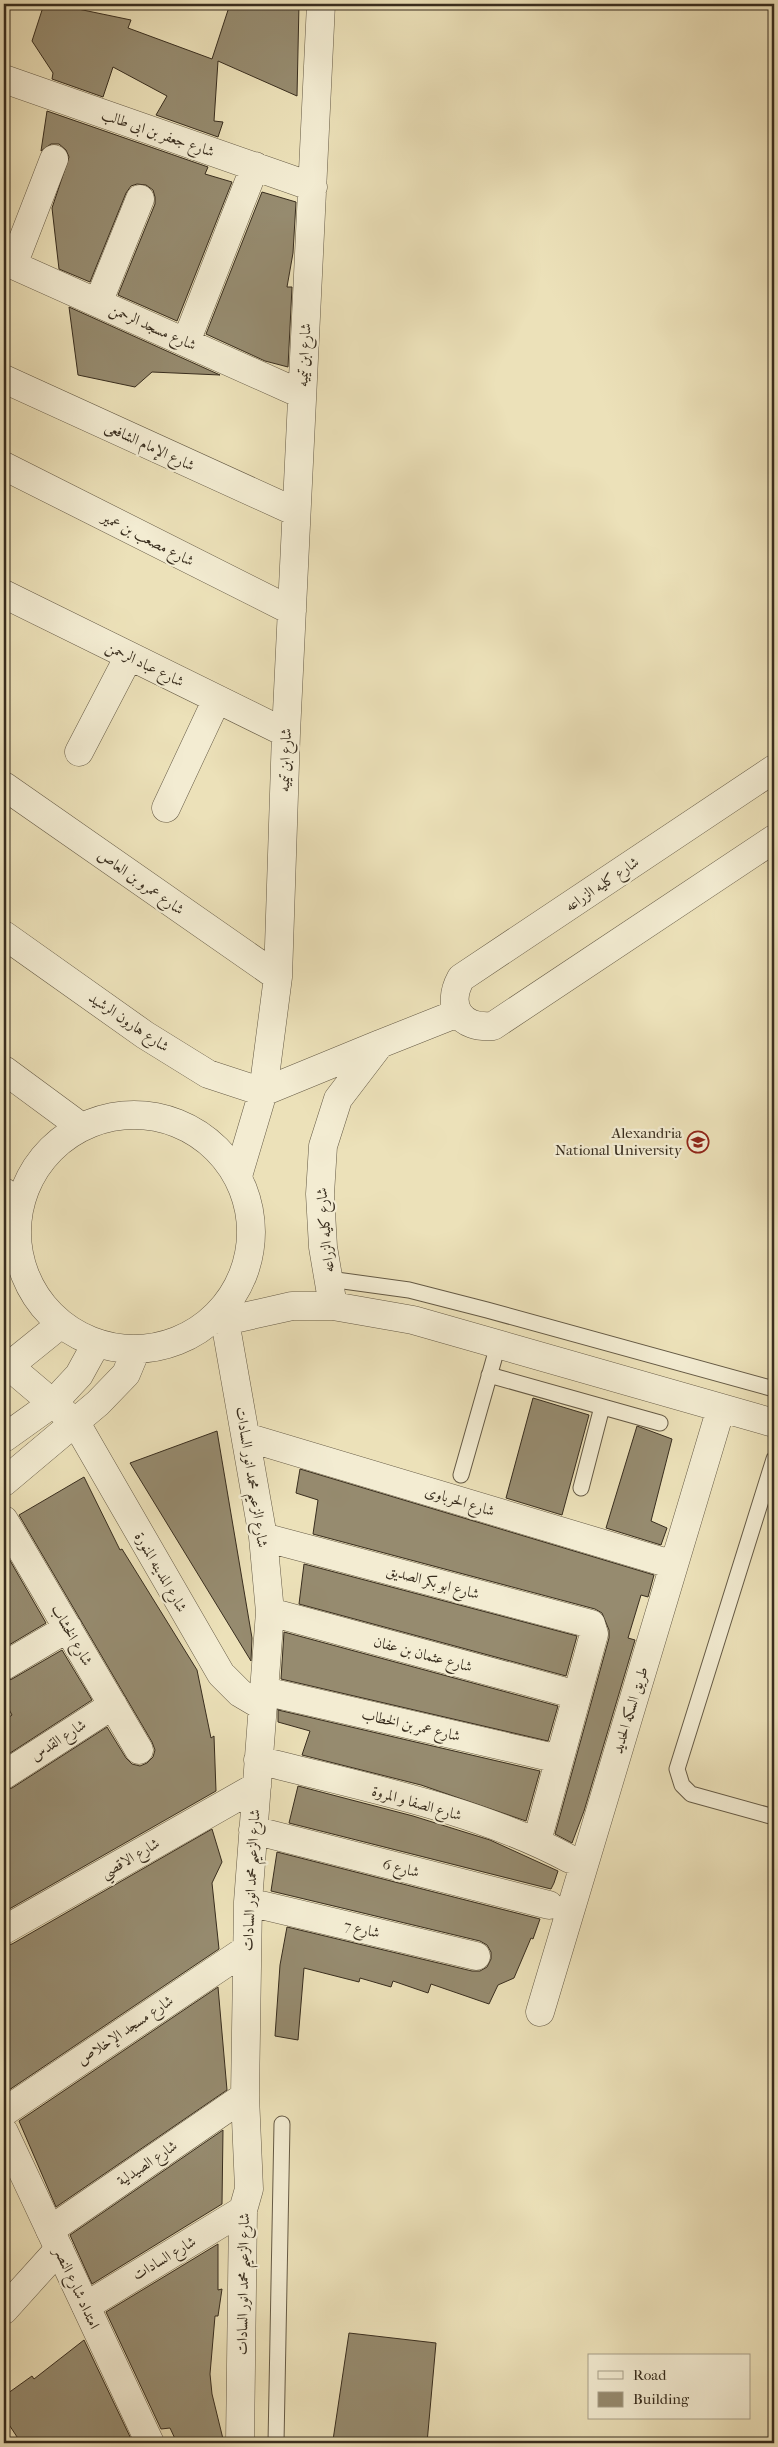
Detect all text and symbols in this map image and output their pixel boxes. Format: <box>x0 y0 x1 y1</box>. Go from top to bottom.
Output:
street label: شارع جعفر بن ابى طالب <box>98 105 217 165</box>
street label: شارع مسجد الرحمن <box>105 300 199 358</box>
street label: شارع ابن تيميه <box>293 323 319 388</box>
street label: شارع الإمام الشافعى <box>101 417 198 478</box>
street label: شارع مصعب بن عمير <box>95 507 197 574</box>
street label: شارع عباد الرحمن <box>101 637 187 694</box>
street label: شارع ابن تيميه <box>275 728 299 792</box>
street label: شارع عمرو بن العاص <box>92 845 188 922</box>
street label: شارع كليه الزراعه <box>562 853 645 919</box>
street label: شارع هارون الرشيد <box>83 988 173 1059</box>
place label: Alexandria National University <box>555 1124 683 1159</box>
school or university icon: Alexandria National University <box>686 1130 710 1154</box>
street label: شارع كليه الزراعه <box>312 1186 342 1273</box>
street label: شارع الزعيم محمد انور السادات <box>226 1405 272 1550</box>
street label: شارع الحرباوى <box>422 1482 497 1524</box>
street label: شارع المدينه المنورة <box>127 1529 191 1617</box>
street label: شارع ابو بكر الصديق <box>384 1561 481 1607</box>
street label: شارع الخشاب <box>44 1601 97 1671</box>
street label: شارع عثمان بن عفان <box>371 1632 474 1680</box>
street label: طريق السكه الحديد <box>608 1664 653 1756</box>
street label: شارع عمر بن الخطاب <box>359 1705 462 1749</box>
street label: شارع القدس <box>27 1715 91 1768</box>
street label: شارع الصفا و المروة <box>369 1782 464 1828</box>
street label: شارع الزعيم محمد انور السادات <box>238 1808 270 1952</box>
street label: شارع الاقصي <box>97 1834 165 1886</box>
street label: شارع 6 <box>380 1855 421 1885</box>
street label: شارع 7 <box>341 1916 382 1946</box>
street label: شارع مسجد الإخلاص <box>73 1991 179 2072</box>
street label: شارع الصيدلية <box>114 2136 183 2193</box>
street label: شارع الزعيم محمد انور السادات <box>233 2213 259 2355</box>
street label: شارع السادات <box>129 2232 201 2287</box>
street label: امتداد شارع النصر <box>46 2243 104 2333</box>
legend <box>588 2354 750 2420</box>
text: Road <box>633 2366 667 2384</box>
text: Building <box>633 2390 690 2408</box>

